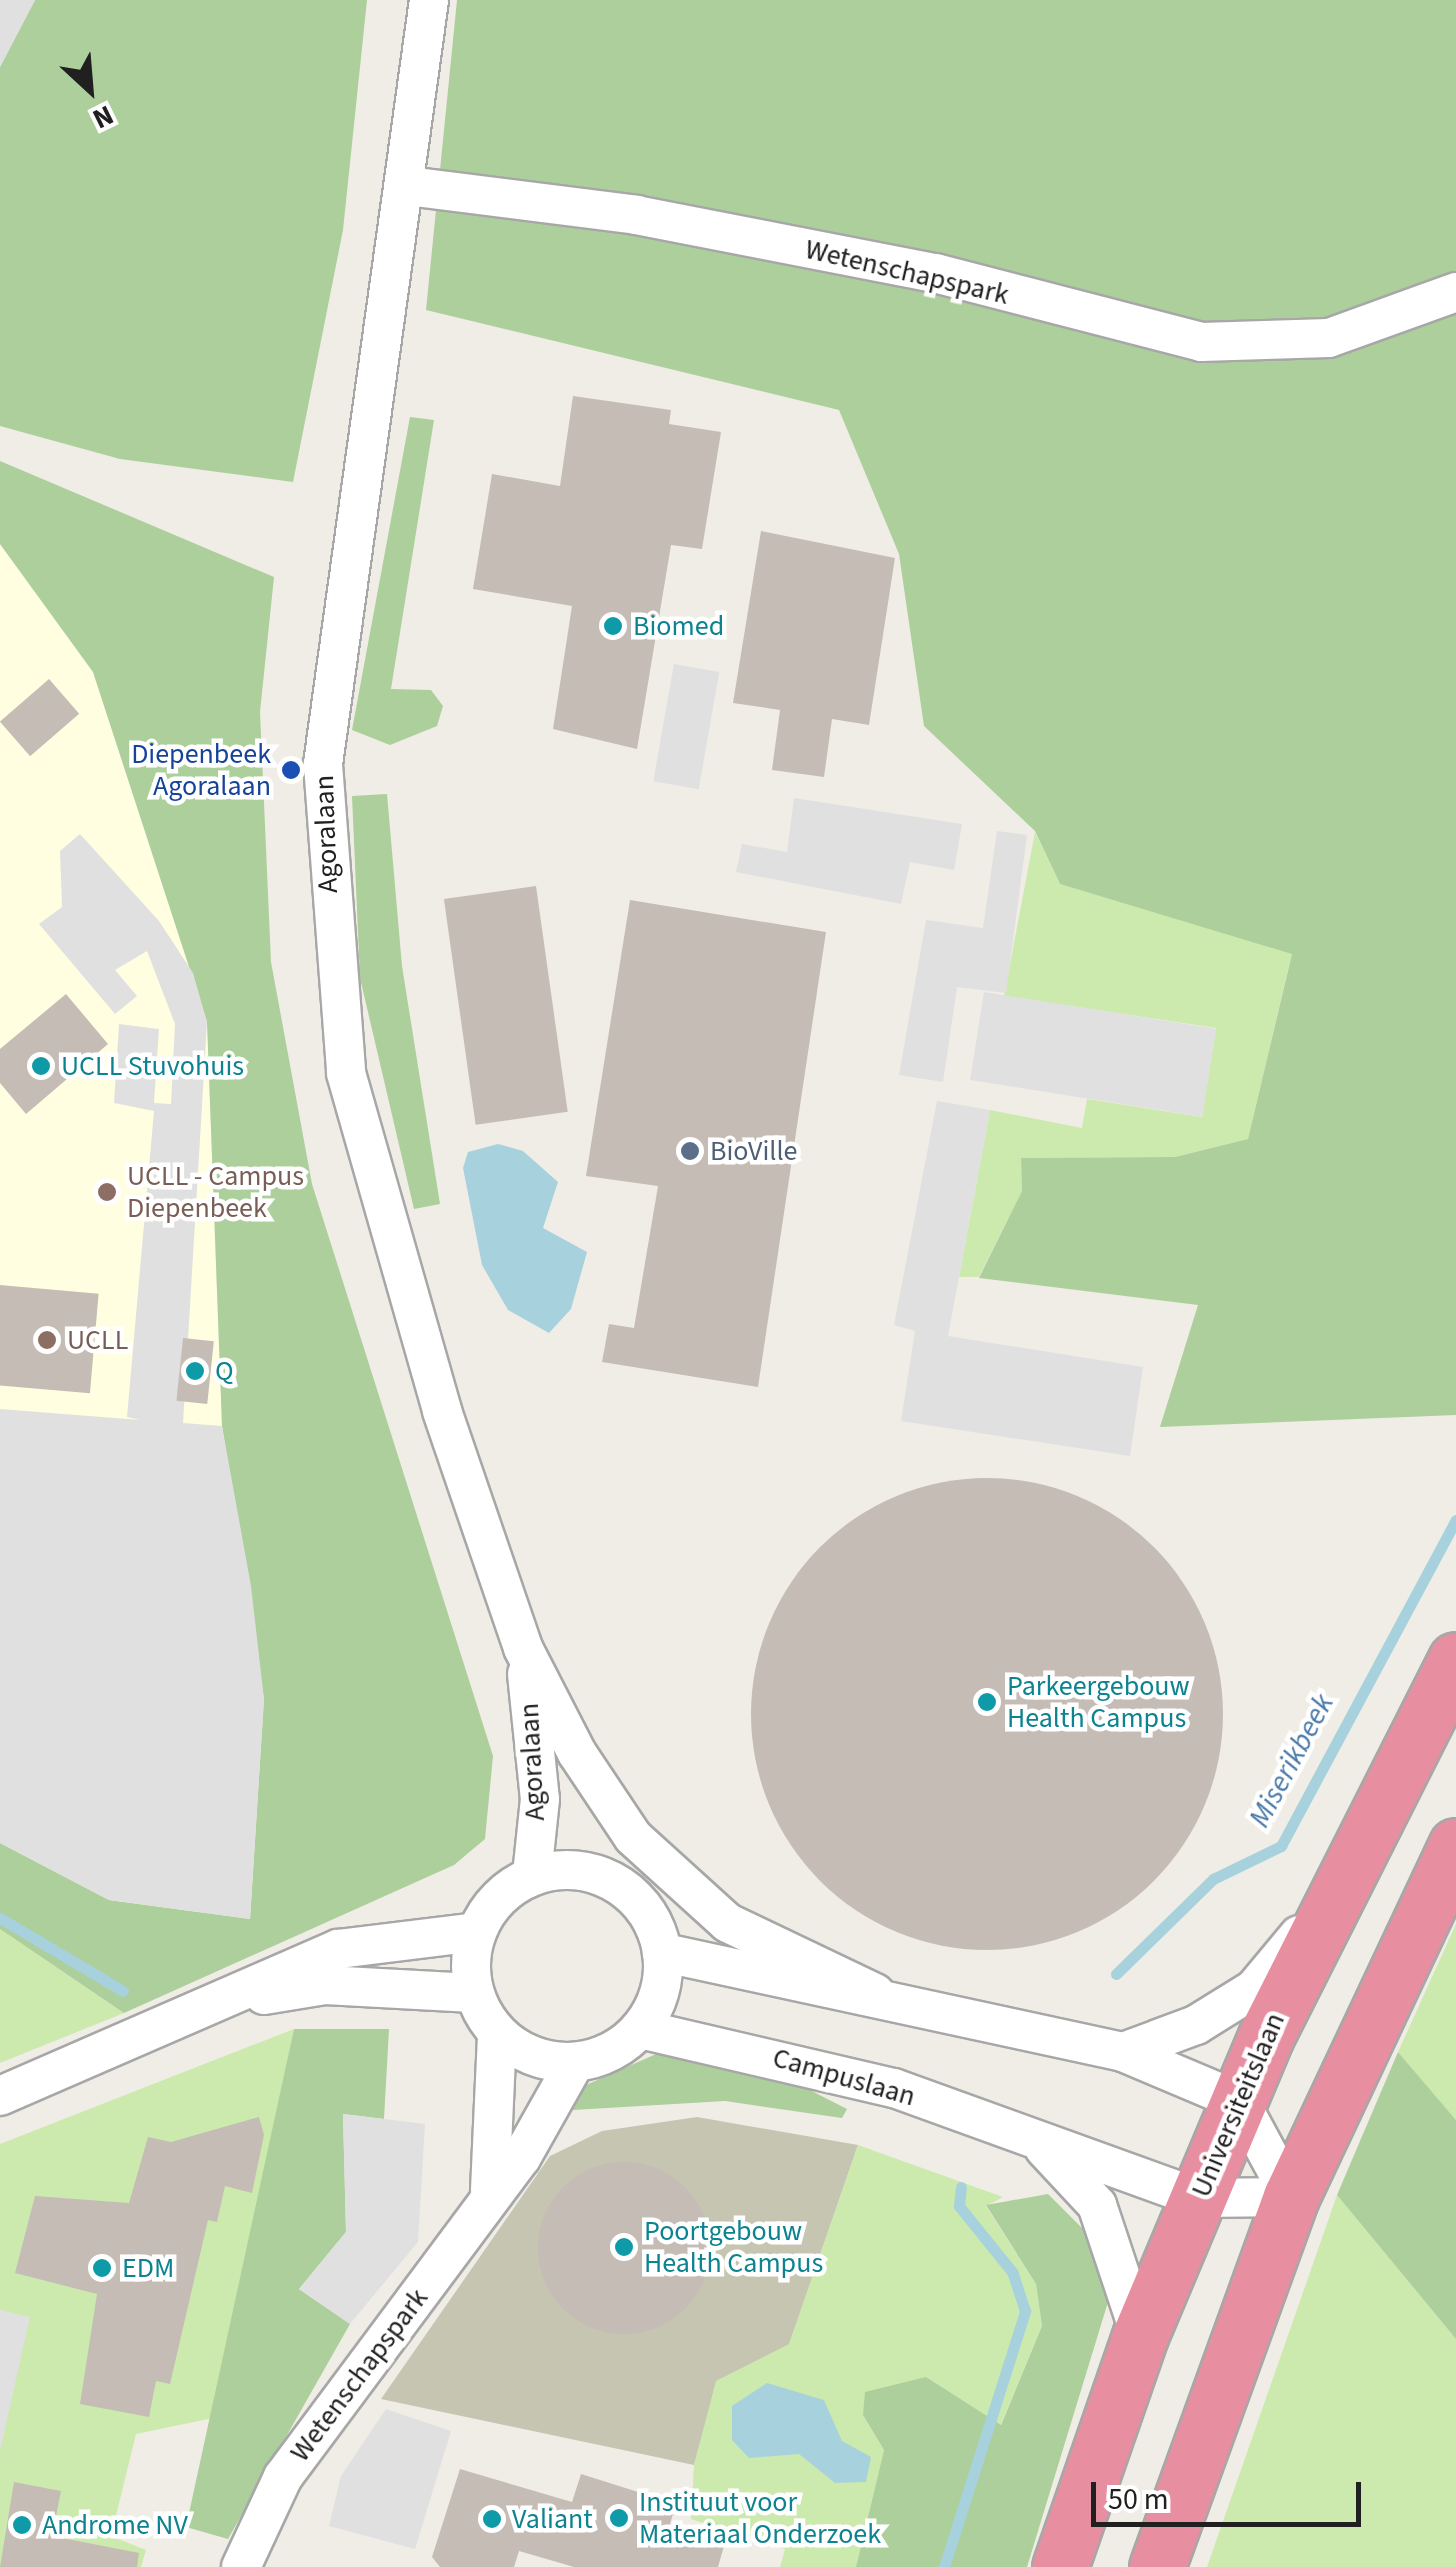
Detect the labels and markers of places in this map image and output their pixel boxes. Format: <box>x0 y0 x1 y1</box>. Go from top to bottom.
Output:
place label: Biomed <box>633 609 724 643</box>
marker: Biomed <box>602 615 624 637</box>
place label: Diepenbeek Agoralaan <box>131 737 271 803</box>
marker: Diepenbeek Agoralaan <box>280 759 302 781</box>
place label: UCLL Stuvohuis <box>61 1049 244 1083</box>
marker: UCLL Stuvohuis <box>30 1055 52 1077</box>
place label: BioVille <box>710 1134 797 1168</box>
marker: BioVille <box>679 1140 701 1162</box>
place label: UCLL - Campus Diepenbeek <box>127 1159 304 1225</box>
marker: UCLL - Campus Diepenbeek <box>96 1181 118 1203</box>
place label: UCLL <box>67 1323 128 1357</box>
marker: UCLL <box>36 1329 58 1351</box>
place label: Q <box>215 1354 234 1388</box>
marker: Q <box>184 1360 206 1382</box>
place label: Parkeergebouw Health Campus <box>1007 1669 1190 1735</box>
marker: Parkeergebouw Health Campus <box>976 1691 998 1713</box>
place label: Poortgebouw Health Campus <box>644 2214 823 2280</box>
marker: Poortgebouw Health Campus <box>613 2236 635 2258</box>
place label: EDM <box>122 2251 174 2285</box>
marker: EDM <box>91 2257 113 2279</box>
place label: Instituut voor Materiaal Onderzoek <box>639 2485 881 2551</box>
place label: Valiant <box>512 2502 593 2536</box>
marker: Instituut voor Materiaal Onderzoek <box>608 2507 630 2529</box>
place label: Androme NV <box>42 2508 188 2542</box>
marker: Valiant <box>481 2508 503 2530</box>
marker: Androme NV <box>11 2514 33 2536</box>

